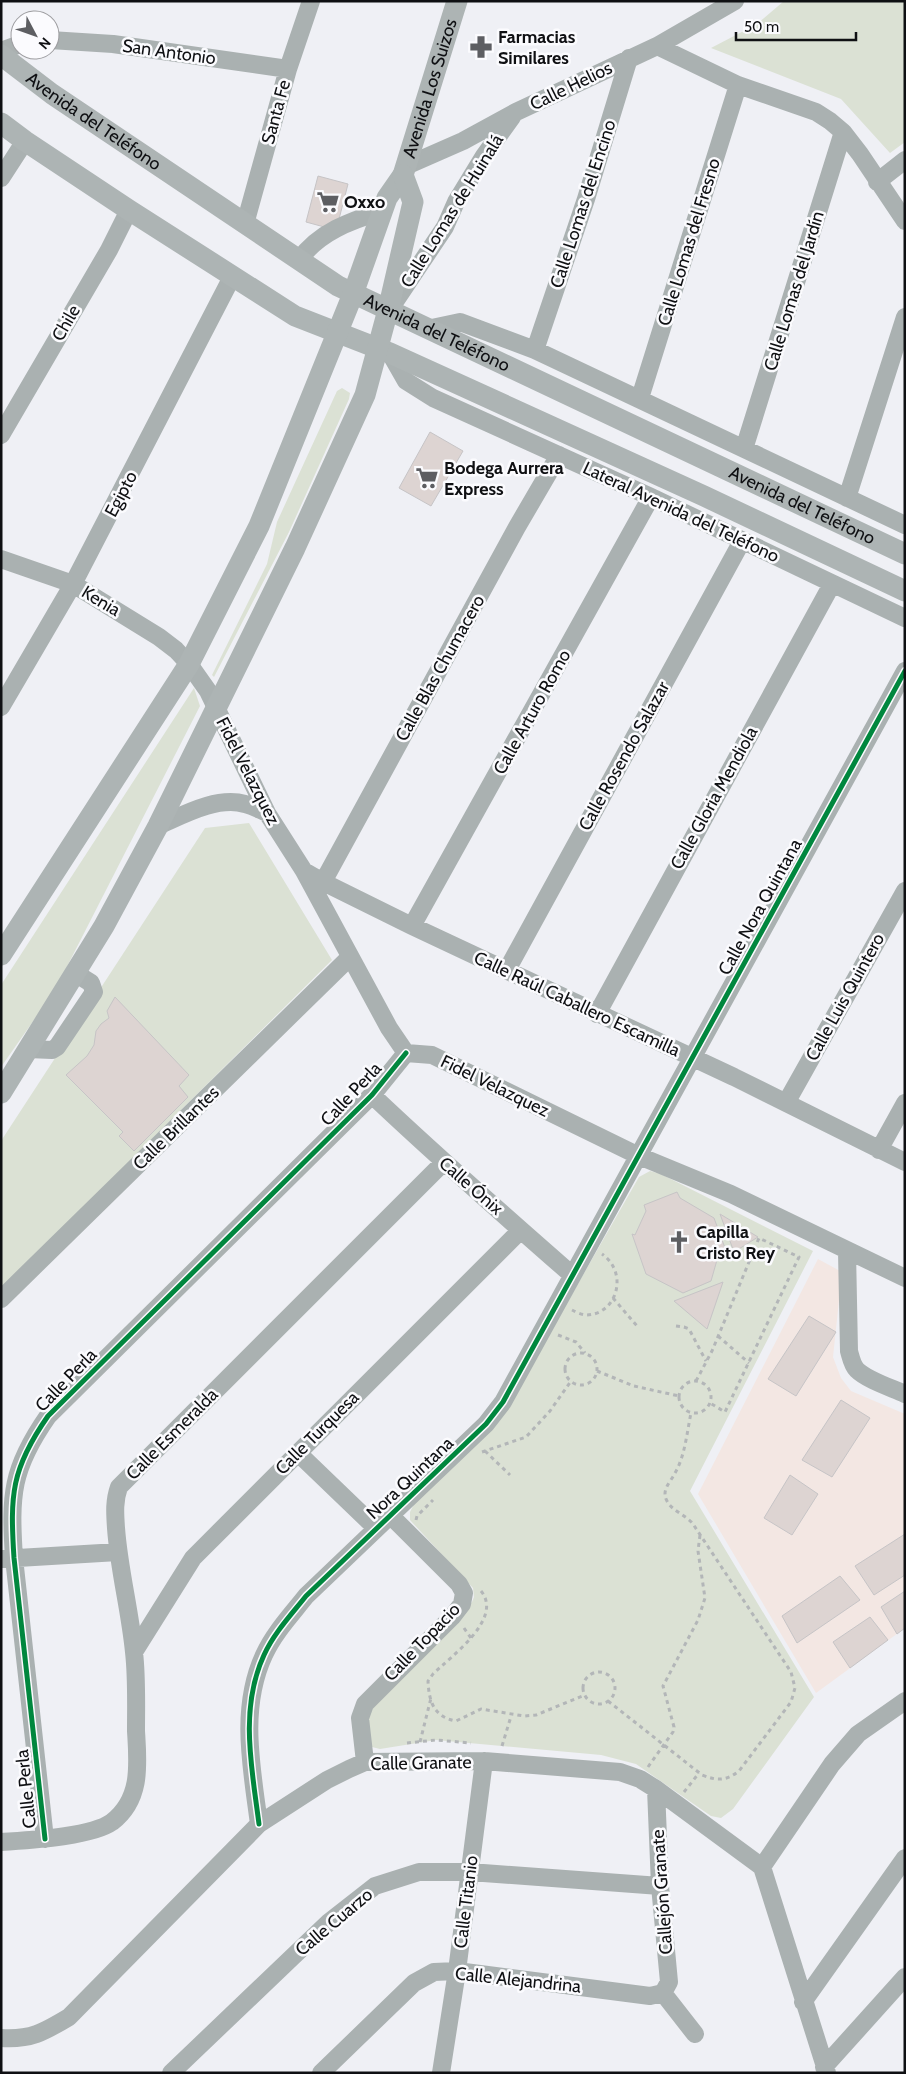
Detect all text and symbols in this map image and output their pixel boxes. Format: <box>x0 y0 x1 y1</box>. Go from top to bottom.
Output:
north arrow <box>10 10 60 60</box>
scale bar <box>736 10 856 42</box>
street label: Avenida Los Suizos <box>398 16 462 161</box>
text: 50 m <box>744 18 779 36</box>
place label: Farmacias Similares <box>498 26 576 69</box>
text: N <box>35 34 55 53</box>
pharmacy icon: Farmacias Similares <box>468 34 494 60</box>
street label: San Antonio <box>121 35 217 69</box>
street label: Calle Helios <box>526 57 616 115</box>
street label: Avenida del Teléfono <box>22 67 166 175</box>
street label: Santa Fe <box>257 77 295 147</box>
street label: Calle Lomas del Encino <box>545 117 621 291</box>
street label: Calle Lomas de Huinalá <box>396 130 508 292</box>
street label: Calle Lomas del Fresno <box>653 155 725 329</box>
supermarket icon: Oxxo <box>315 189 341 215</box>
place label: Oxxo <box>344 191 385 213</box>
street label: Calle Lomas del Jardín <box>759 208 829 374</box>
street label: Avenida del Teléfono <box>360 289 513 377</box>
street label: Chile <box>47 301 85 345</box>
place label: Bodega Aurrera Express <box>444 457 564 500</box>
street label: Lateral Avenida del Teléfono <box>579 457 783 567</box>
street label: Avenida del Teléfono <box>726 461 879 549</box>
supermarket icon: Bodega Aurrera Express <box>414 465 440 491</box>
street label: Egipto <box>100 467 142 521</box>
street label: Kenia <box>78 581 125 621</box>
street label: Calle Blas Chumacero <box>391 591 489 745</box>
street label: Calle Arturo Romo <box>489 646 575 778</box>
street label: Calle Rosendo Salazar <box>574 677 674 835</box>
street label: Fidel Velazquez <box>211 713 285 829</box>
street label: Calle Gloria Mendiola <box>666 722 763 873</box>
street label: Calle Nora Quintana <box>713 835 807 979</box>
street label: Calle Luis Quintero <box>801 929 889 1065</box>
street label: Calle Raúl Caballero Escamilla <box>470 947 684 1062</box>
street label: Fidel Velazquez <box>437 1050 553 1122</box>
street label: Calle Perla <box>316 1057 386 1130</box>
street label: Calle Brillantes <box>128 1081 224 1175</box>
street label: Calle Ónix <box>435 1152 508 1220</box>
place label: Capilla Cristo Rey <box>696 1221 775 1264</box>
church icon: Capilla Cristo Rey <box>666 1229 692 1255</box>
street label: Calle Perla <box>31 1344 102 1416</box>
street label: Calle Esmeralda <box>122 1383 223 1484</box>
street label: Calle Turquesa <box>271 1386 364 1479</box>
street label: Nora Quintana <box>362 1432 458 1524</box>
street label: Calle Topacio <box>379 1598 465 1686</box>
street label: Calle Perla <box>11 1748 41 1830</box>
street label: Calle Granate <box>370 1751 472 1775</box>
street label: Callejón Granate <box>647 1829 677 1955</box>
street label: Calle Titanio <box>449 1854 483 1950</box>
street label: Calle Cuarzo <box>291 1883 377 1961</box>
street label: Calle Alejandrina <box>454 1962 582 1998</box>

